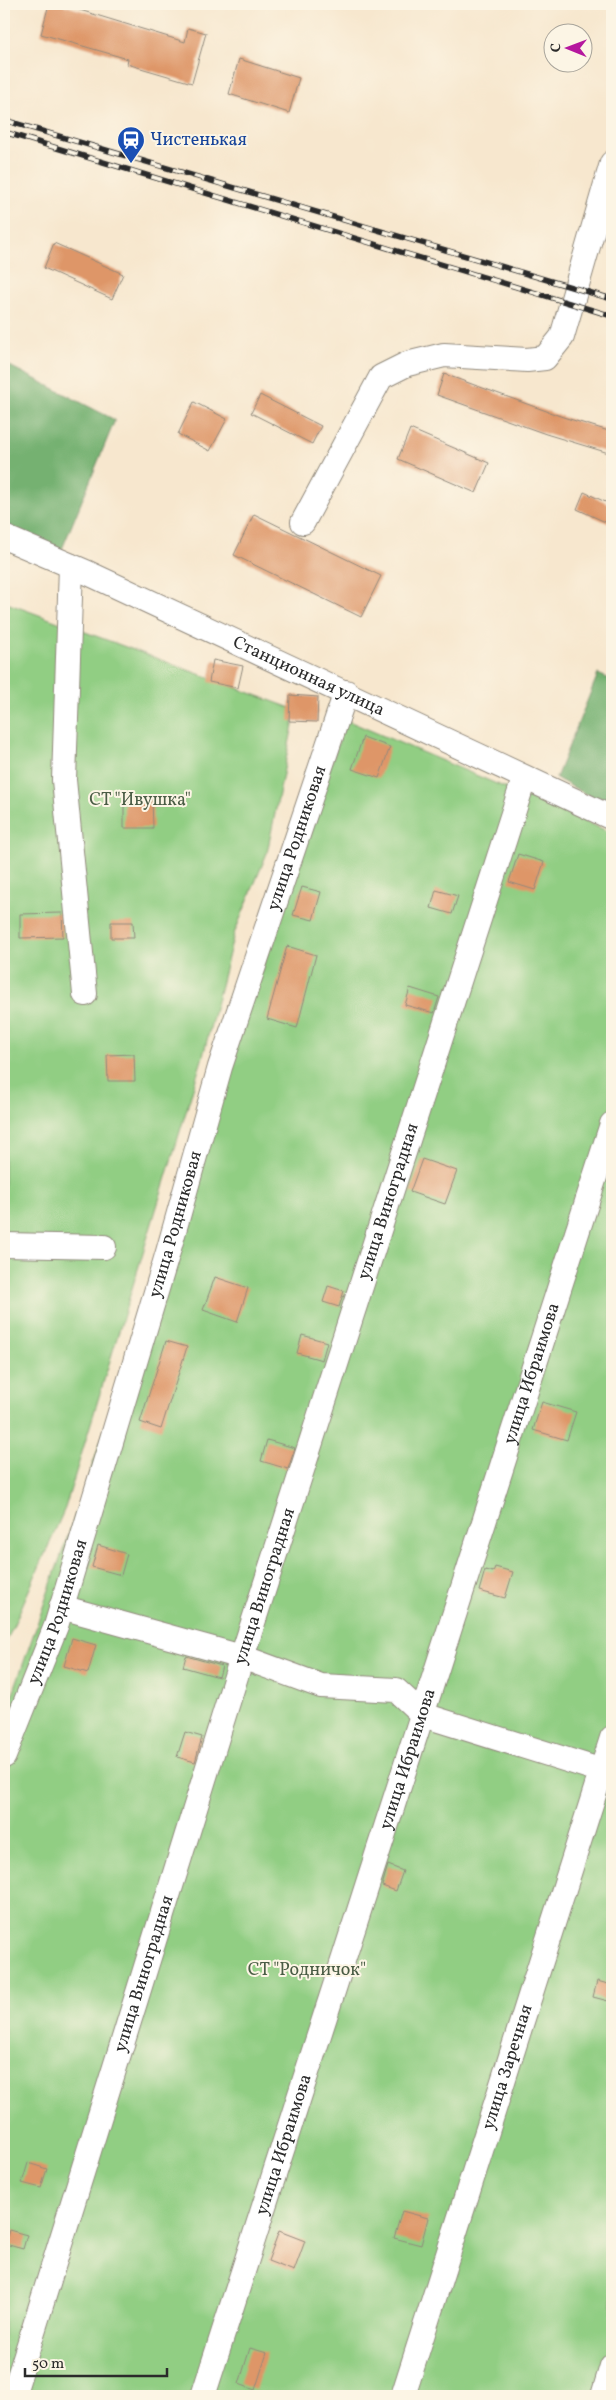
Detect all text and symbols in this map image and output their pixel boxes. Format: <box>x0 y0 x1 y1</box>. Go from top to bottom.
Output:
north arrow <box>544 22 594 72</box>
text: С <box>547 43 566 52</box>
station icon: Чистенькая <box>116 125 146 164</box>
place label: Чистенькая <box>150 128 247 153</box>
street label: Станционная улица <box>229 630 389 723</box>
street label: улица Родниковая <box>261 762 333 914</box>
park label: СТ "Ивушка" <box>89 788 191 813</box>
street label: улица Виноградная <box>351 1120 425 1283</box>
street label: улица Родниковая <box>142 1148 208 1301</box>
street label: улица Ибраимова <box>497 1300 566 1447</box>
street label: улица Виноградная <box>228 1505 302 1668</box>
street label: улица Родниковая <box>21 1536 94 1688</box>
street label: улица Ибраимова <box>373 1685 442 1833</box>
street label: улица Виноградная <box>108 1892 180 2055</box>
park label: СТ "Родничок" <box>248 1958 366 1983</box>
street label: улица Заречная <box>476 2001 539 2133</box>
street label: улица Ибраимова <box>249 2071 318 2219</box>
scale bar <box>25 2345 168 2377</box>
text: 50 m <box>32 2354 64 2375</box>

